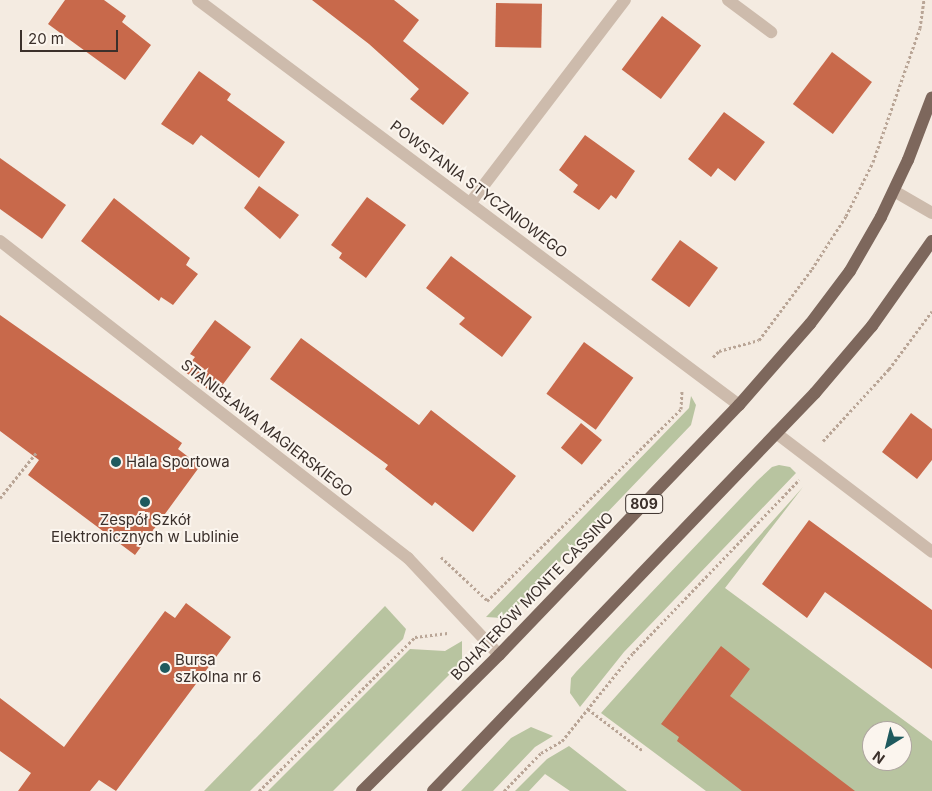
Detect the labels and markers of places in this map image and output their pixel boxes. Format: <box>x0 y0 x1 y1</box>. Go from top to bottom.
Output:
place label: Hala Sportowa <box>126 453 230 471</box>
marker: Hala Sportowa <box>110 456 122 468</box>
marker: Zespół Szkół Elektronicznych w Lublinie <box>139 496 151 508</box>
place label: Zespół Szkół Elektronicznych w Lublinie <box>51 510 239 545</box>
place label: Bursa szkolna nr 6 <box>175 650 261 685</box>
marker: Bursa szkolna nr 6 <box>159 662 171 674</box>

